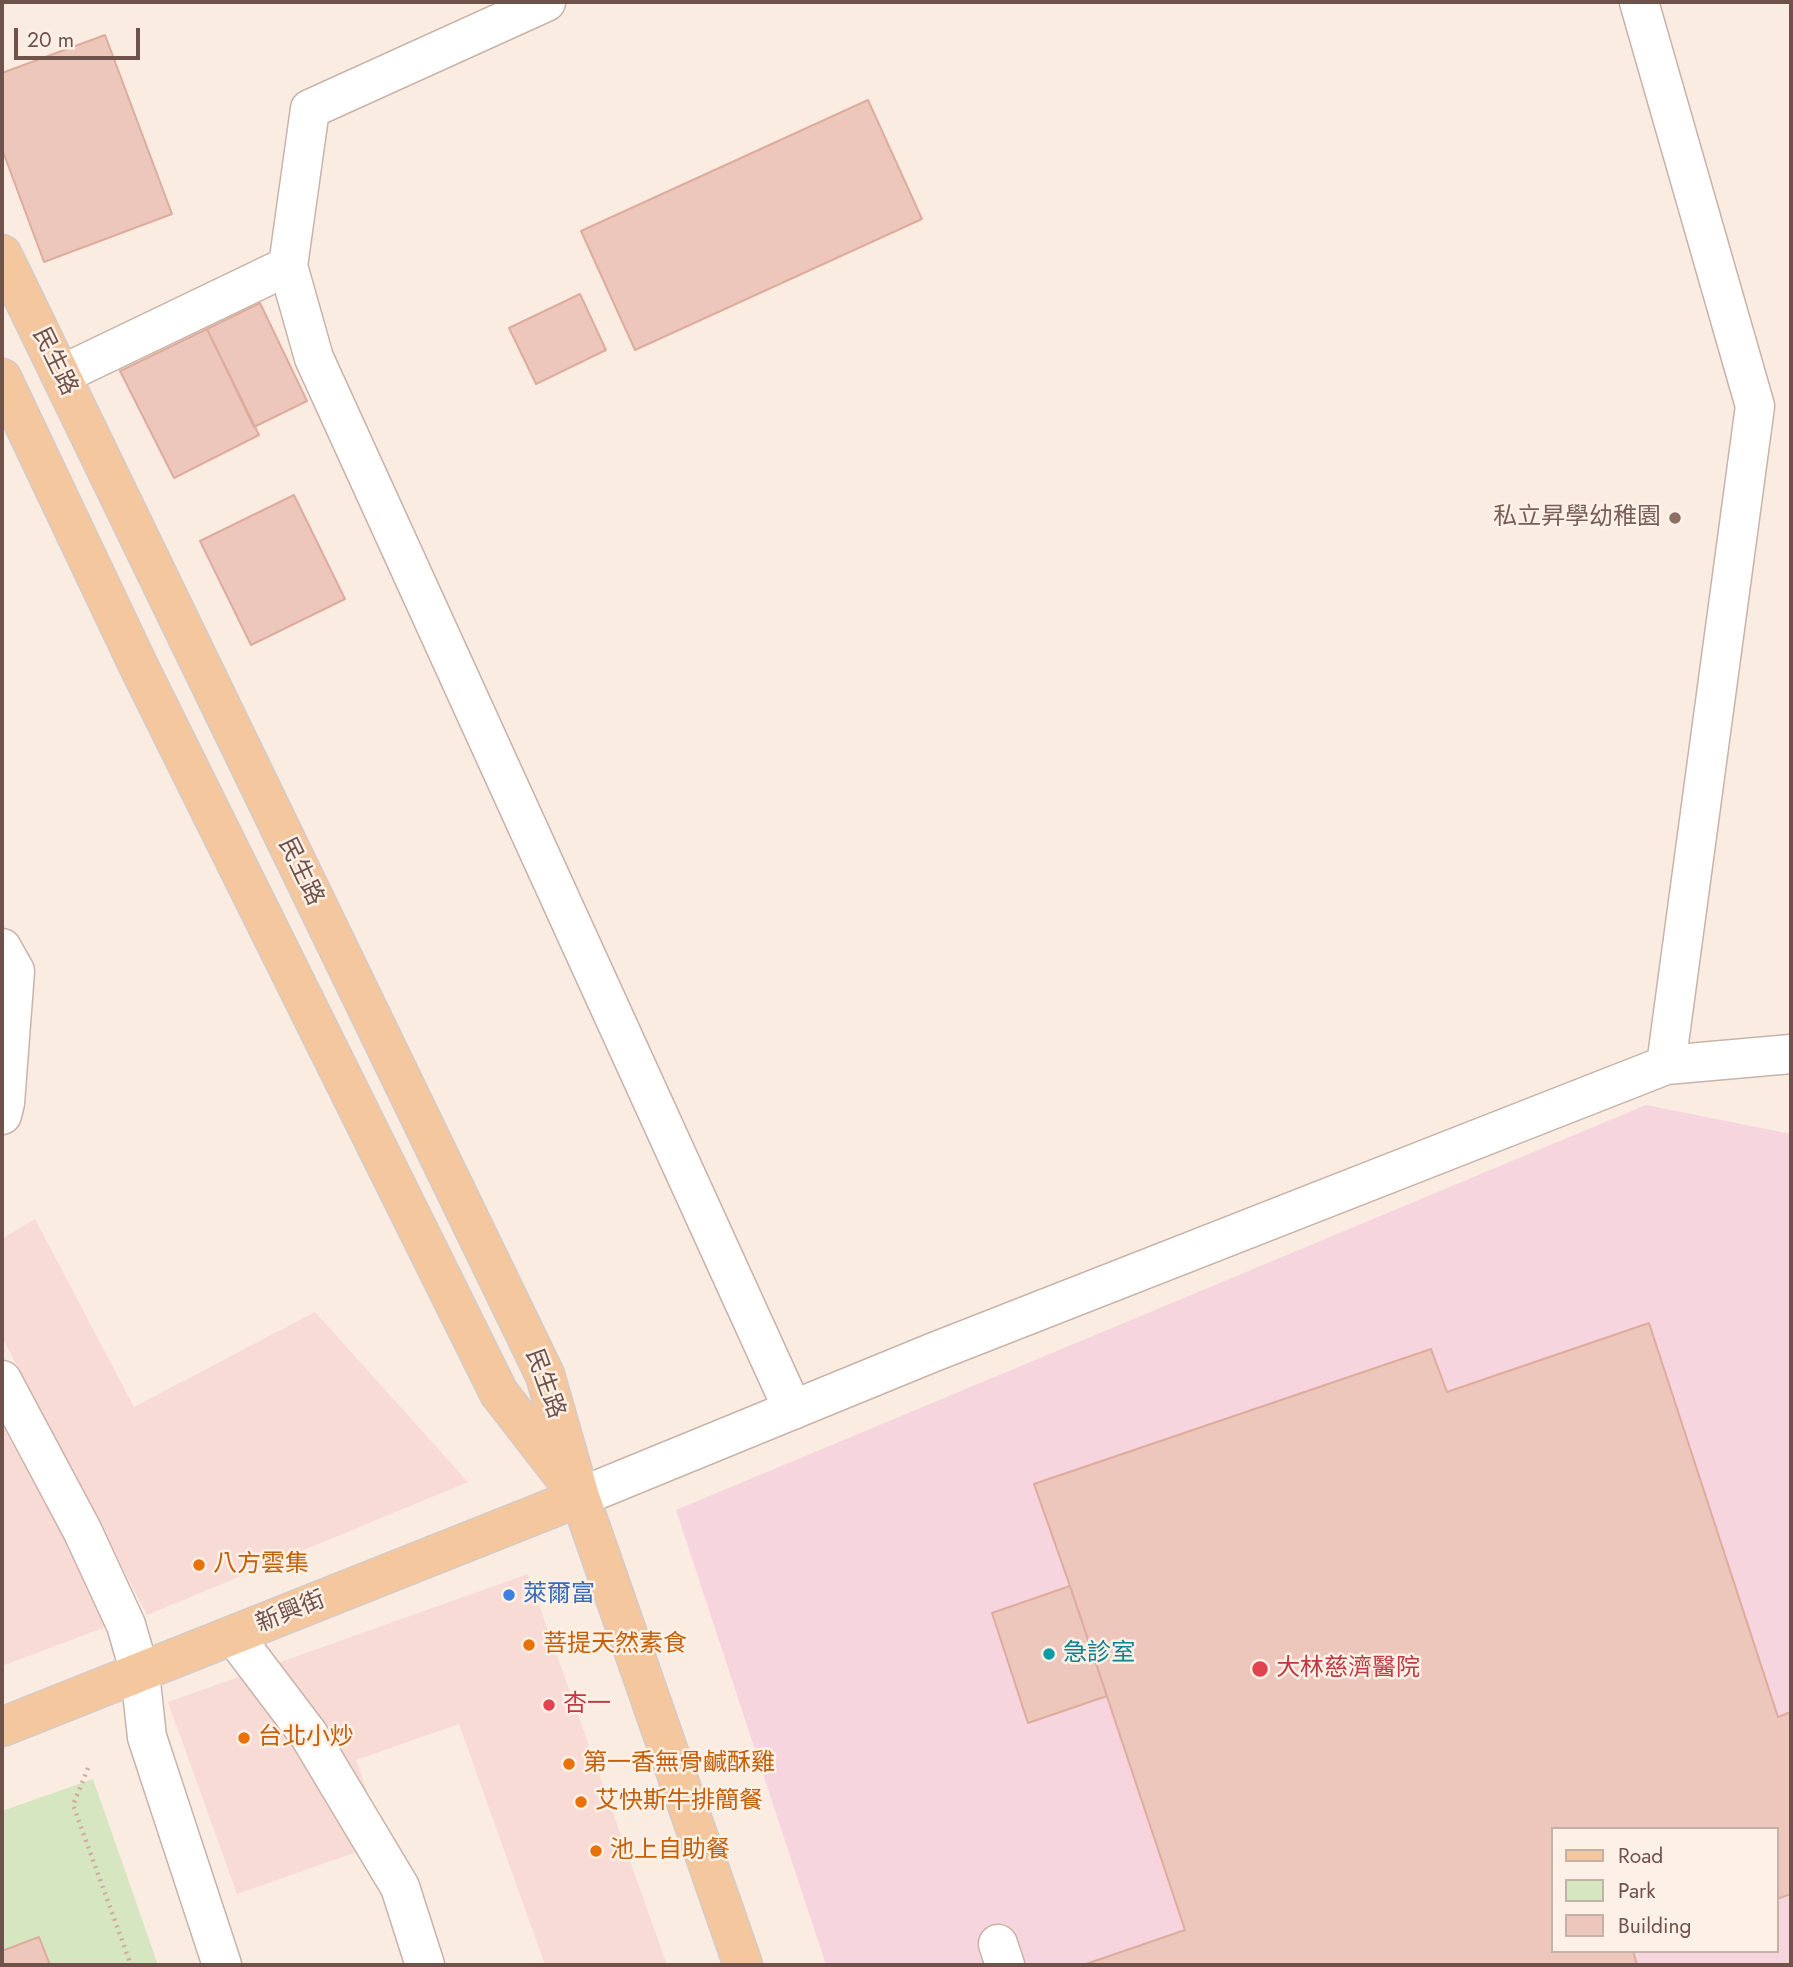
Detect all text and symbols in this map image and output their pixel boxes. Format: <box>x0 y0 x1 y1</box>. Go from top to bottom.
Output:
scale bar <box>18 14 144 58</box>
text: 20 m <box>27 25 74 55</box>
street label: 民生路 <box>25 323 83 401</box>
place label: 私立昇學幼稚園 <box>1493 504 1661 532</box>
marker: 私立昇學幼稚園 <box>1667 510 1683 526</box>
street label: 民生路 <box>271 833 329 911</box>
street label: 民生路 <box>518 1345 570 1423</box>
place label: 八方雲集 <box>213 1551 309 1579</box>
marker: 八方雲集 <box>191 1557 207 1573</box>
place label: 萊爾富 <box>523 1581 595 1609</box>
street label: 新興街 <box>252 1586 330 1640</box>
marker: 萊爾富 <box>501 1587 517 1603</box>
place label: 菩提天然素食 <box>543 1631 687 1659</box>
marker: 菩提天然素食 <box>521 1637 537 1653</box>
place label: 急診室 <box>1063 1640 1135 1668</box>
marker: 急診室 <box>1041 1646 1057 1662</box>
place label: 大林慈濟醫院 <box>1276 1655 1420 1683</box>
marker: 大林慈濟醫院 <box>1250 1659 1270 1679</box>
place label: 杏一 <box>563 1691 611 1719</box>
marker: 杏一 <box>541 1697 557 1713</box>
place label: 台北小炒 <box>258 1724 354 1752</box>
marker: 台北小炒 <box>236 1730 252 1746</box>
place label: 第一香無骨鹹酥雞 <box>583 1750 775 1778</box>
marker: 第一香無骨鹹酥雞 <box>561 1756 577 1772</box>
place label: 艾快斯牛排簡餐 <box>595 1788 763 1816</box>
marker: 艾快斯牛排簡餐 <box>573 1794 589 1810</box>
legend <box>1552 1827 1779 1953</box>
place label: 池上自助餐 <box>610 1837 730 1865</box>
text: Road <box>1618 1841 1663 1871</box>
marker: 池上自助餐 <box>588 1843 604 1859</box>
text: Park <box>1618 1876 1655 1906</box>
text: Building <box>1618 1911 1691 1941</box>

